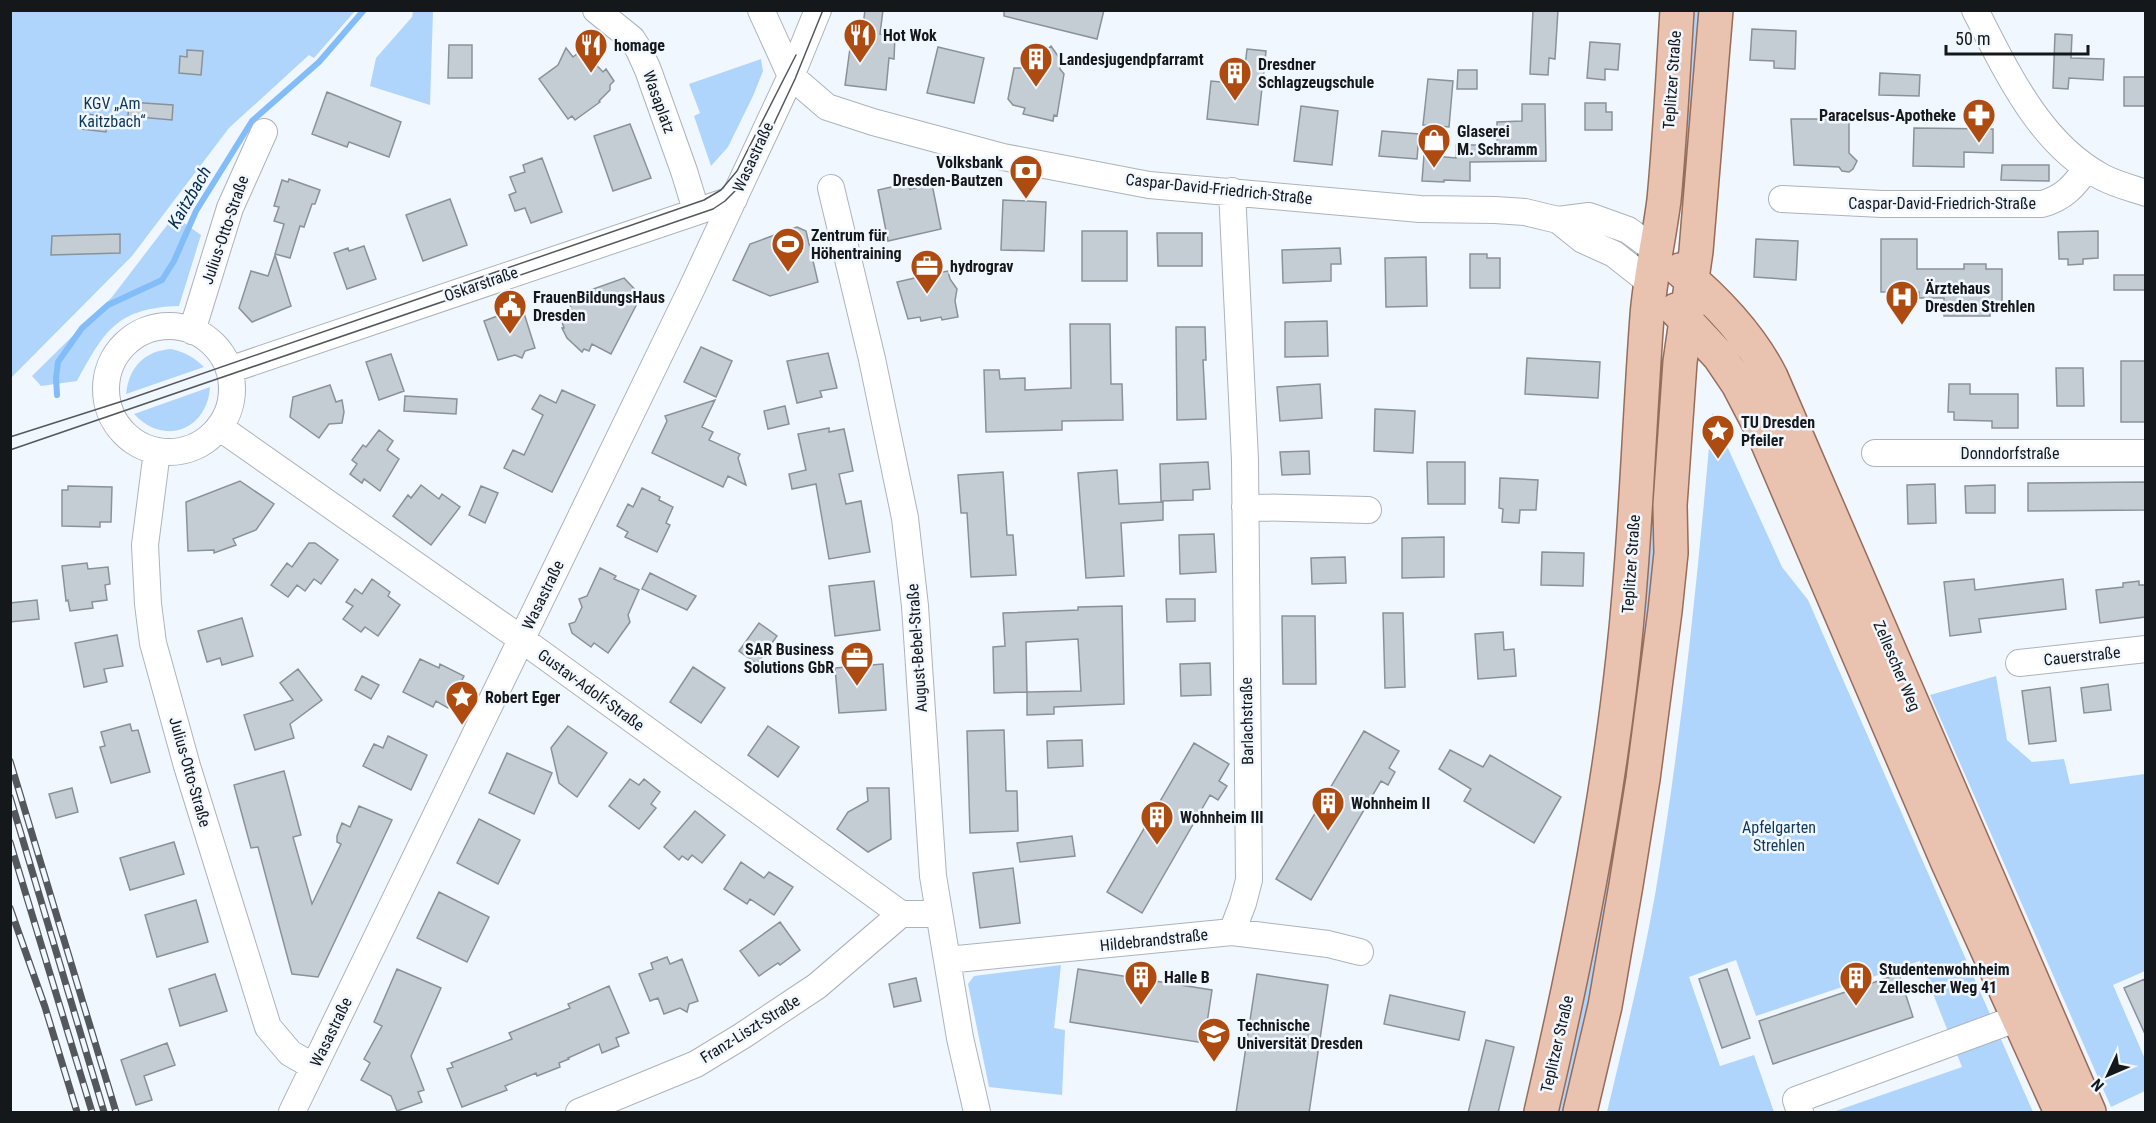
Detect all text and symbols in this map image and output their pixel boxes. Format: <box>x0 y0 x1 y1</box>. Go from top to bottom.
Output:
restaurant icon: Hot Wok <box>842 17 878 64</box>
scale bar <box>1946 18 2088 56</box>
place label: Hot Wok <box>883 26 937 45</box>
restaurant icon: homage <box>573 27 609 74</box>
text: 50 m <box>1955 28 1990 49</box>
street label: Teplitzer Straße <box>1659 30 1685 130</box>
place label: homage <box>614 36 665 55</box>
building icon: Landesjugendpfarramt <box>1018 41 1054 88</box>
place label: Landesjugendpfarramt <box>1059 50 1204 69</box>
building icon: Dresdner Schlagzeugschule <box>1217 55 1253 102</box>
place label: Dresdner Schlagzeugschule <box>1258 55 1375 92</box>
street label: Wasaplatz <box>639 68 679 136</box>
park label: KGV „Am Kaitzbach“ <box>78 94 146 131</box>
pharmacy icon: Paracelsus-Apotheke <box>1961 97 1997 144</box>
place label: Paracelsus-Apotheke <box>1819 106 1956 125</box>
street label: Wasastraße <box>729 119 777 195</box>
shop icon: Glaserei M. Schramm <box>1416 122 1452 169</box>
place label: Glaserei M. Schramm <box>1457 122 1538 159</box>
place label: Volksbank Dresden-Bautzen <box>893 153 1003 190</box>
bank icon: Volksbank Dresden-Bautzen <box>1008 153 1044 200</box>
water label: Kaitzbach <box>163 162 215 232</box>
street label: Caspar-David-Friedrich-Straße <box>1125 170 1313 208</box>
street label: Julius-Otto-Straße <box>197 173 253 287</box>
street label: Caspar-David-Friedrich-Straße <box>1848 194 2036 213</box>
sports icon: Zentrum für Höhentraining <box>770 226 806 273</box>
place label: Zentrum für Höhentraining <box>811 226 902 263</box>
office icon: hydrograv <box>909 248 945 295</box>
place label: hydrograv <box>950 257 1014 276</box>
street label: Oskarstraße <box>442 263 520 305</box>
hospital icon: Ärztehaus Dresden Strehlen <box>1884 279 1920 326</box>
place label: Ärztehaus Dresden Strehlen <box>1925 279 2035 316</box>
public building icon: FrauenBildungsHaus Dresden <box>492 288 528 335</box>
place label: FrauenBildungsHaus Dresden <box>533 288 665 325</box>
place icon: TU Dresden Pfeiler <box>1700 413 1736 460</box>
place label: TU Dresden Pfeiler <box>1741 413 1815 450</box>
street label: Donndorfstraße <box>1961 444 2059 463</box>
street label: Teplitzer Straße <box>1618 514 1644 614</box>
street label: Wasastraße <box>518 557 568 633</box>
street label: August-Bebel-Straße <box>903 583 931 713</box>
street label: Zellescher Weg <box>1869 618 1925 714</box>
place label: SAR Business Solutions GbR <box>744 640 834 677</box>
office icon: SAR Business Solutions GbR <box>839 640 875 687</box>
street label: Cauerstraße <box>2043 643 2121 669</box>
street label: Gustav-Adolf-Straße <box>534 645 648 735</box>
street label: Barlachstraße <box>1237 677 1257 765</box>
place icon: Robert Eger <box>444 679 480 726</box>
place label: Robert Eger <box>485 688 560 707</box>
street label: Julius-Otto-Straße <box>165 715 215 829</box>
building icon: Wohnheim II <box>1310 785 1346 832</box>
place label: Wohnheim II <box>1351 794 1430 813</box>
building icon: Wohnheim III <box>1139 799 1175 846</box>
place label: Wohnheim III <box>1180 808 1264 827</box>
park label: Apfelgarten Strehlen <box>1742 818 1816 855</box>
street label: Hildebrandstraße <box>1099 925 1209 955</box>
building icon: Halle B <box>1123 959 1159 1006</box>
building icon: Studentenwohnheim Zellescher Weg 41 <box>1838 960 1874 1007</box>
place label: Studentenwohnheim Zellescher Weg 41 <box>1879 960 2010 997</box>
place label: Halle B <box>1164 968 1210 987</box>
street label: Franz-Liszt-Straße <box>697 991 803 1067</box>
street label: Wasastraße <box>306 994 356 1070</box>
street label: Teplitzer Straße <box>1537 994 1577 1094</box>
school or university icon: Technische Universität Dresden <box>1196 1016 1232 1063</box>
place label: Technische Universität Dresden <box>1237 1016 1363 1053</box>
north arrow <box>2078 1045 2138 1105</box>
text: N <box>2087 1075 2108 1095</box>

